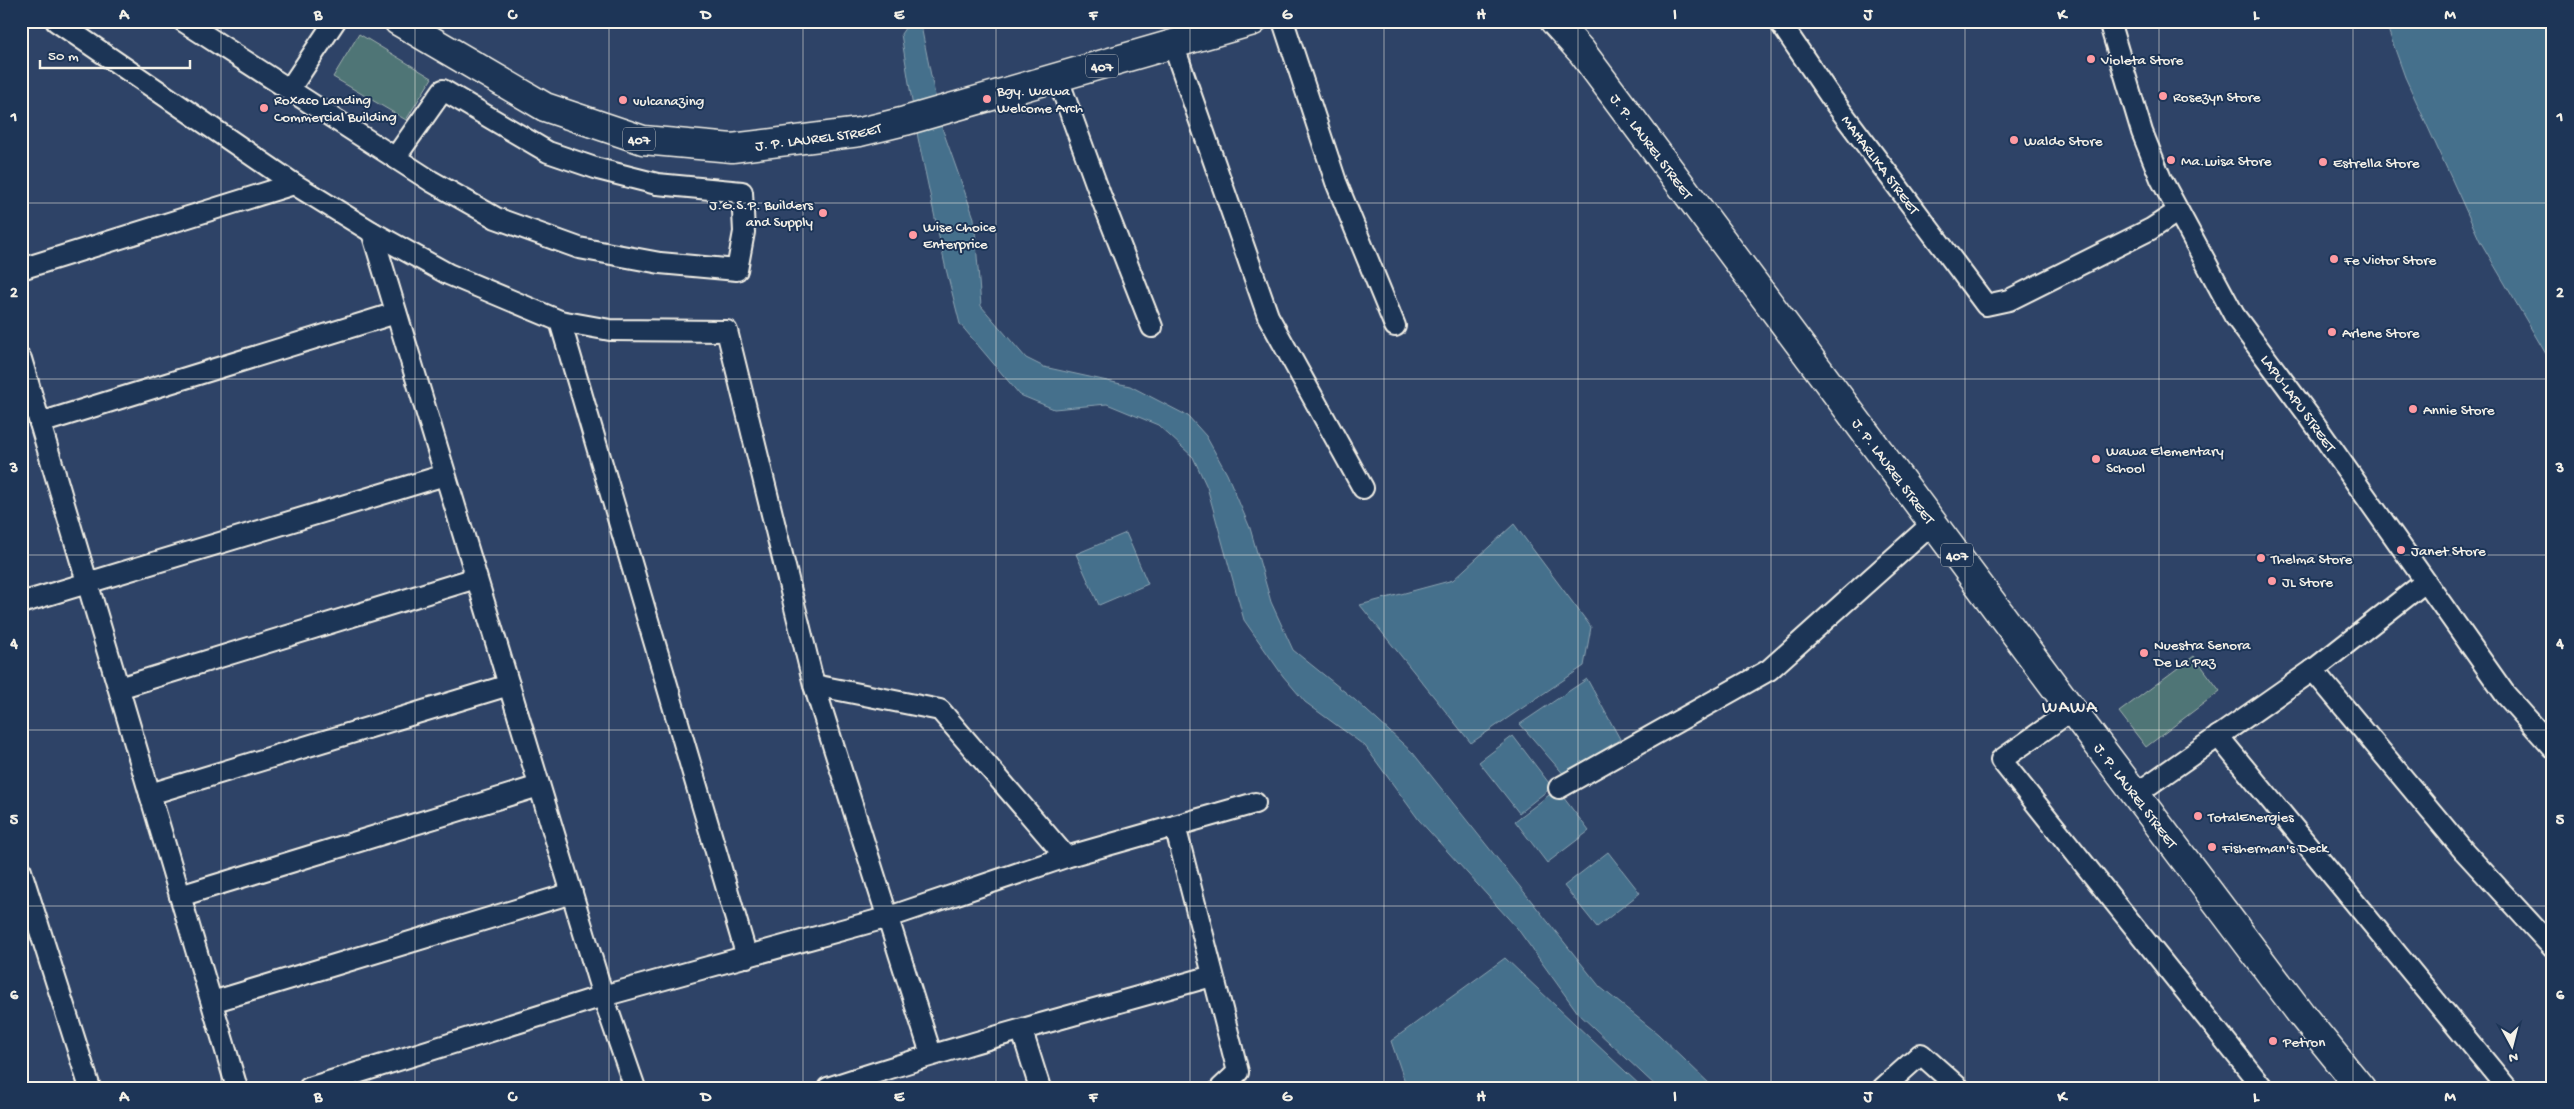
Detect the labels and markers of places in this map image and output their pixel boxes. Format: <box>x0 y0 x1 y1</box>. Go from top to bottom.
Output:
place label: Violeta Store <box>2100 52 2184 70</box>
marker: Violeta Store <box>2085 53 2097 65</box>
place label: Bgy. Wawa Welcome Arch <box>996 83 1083 118</box>
place label: Rosezyn Store <box>2173 89 2261 107</box>
marker: Rosezyn Store <box>2157 90 2169 102</box>
place label: Roxaco Landing Commercial Building <box>274 92 397 127</box>
place label: vulcanazing <box>633 93 704 111</box>
marker: Bgy. Wawa Welcome Arch <box>981 93 993 105</box>
marker: vulcanazing <box>617 94 629 106</box>
marker: Roxaco Landing Commercial Building <box>258 102 270 114</box>
place label: Waldo Store <box>2024 133 2103 151</box>
marker: Waldo Store <box>2008 134 2020 146</box>
place label: Ma.Luisa Store <box>2181 153 2272 171</box>
marker: Ma.Luisa Store <box>2165 154 2177 166</box>
place label: Estrella Store <box>2333 155 2420 173</box>
marker: Estrella Store <box>2317 156 2329 168</box>
place label: J.G.S.P. Builders and Supply <box>709 197 814 232</box>
marker: J.G.S.P. Builders and Supply <box>817 207 829 219</box>
place label: Wise Choice Enterprice <box>923 219 996 254</box>
marker: Wise Choice Enterprice <box>907 229 919 241</box>
place label: Fe Victor Store <box>2343 252 2437 270</box>
marker: Fe Victor Store <box>2328 253 2340 265</box>
place label: Arlene Store <box>2342 325 2420 343</box>
marker: Arlene Store <box>2326 326 2338 338</box>
place label: Annie Store <box>2423 402 2495 420</box>
marker: Annie Store <box>2407 403 2419 415</box>
place label: Wawa Elementary School <box>2106 443 2224 478</box>
marker: Wawa Elementary School <box>2090 453 2102 465</box>
place label: Janet Store <box>2411 543 2486 561</box>
marker: Janet Store <box>2395 544 2407 556</box>
place label: Thelma Store <box>2270 551 2353 569</box>
marker: Thelma Store <box>2255 552 2267 564</box>
place label: JL Store <box>2282 574 2333 592</box>
marker: JL Store <box>2266 575 2278 587</box>
place label: Nuestra Senora De La Paz <box>2153 637 2251 672</box>
marker: Nuestra Senora De La Paz <box>2138 647 2150 659</box>
place label: TotalEnergies <box>2207 809 2294 827</box>
marker: TotalEnergies <box>2192 810 2204 822</box>
place label: Fisherman's Deck <box>2221 840 2329 858</box>
marker: Fisherman's Deck <box>2206 841 2218 853</box>
place label: Petron <box>2282 1034 2325 1052</box>
marker: Petron <box>2267 1035 2279 1047</box>

